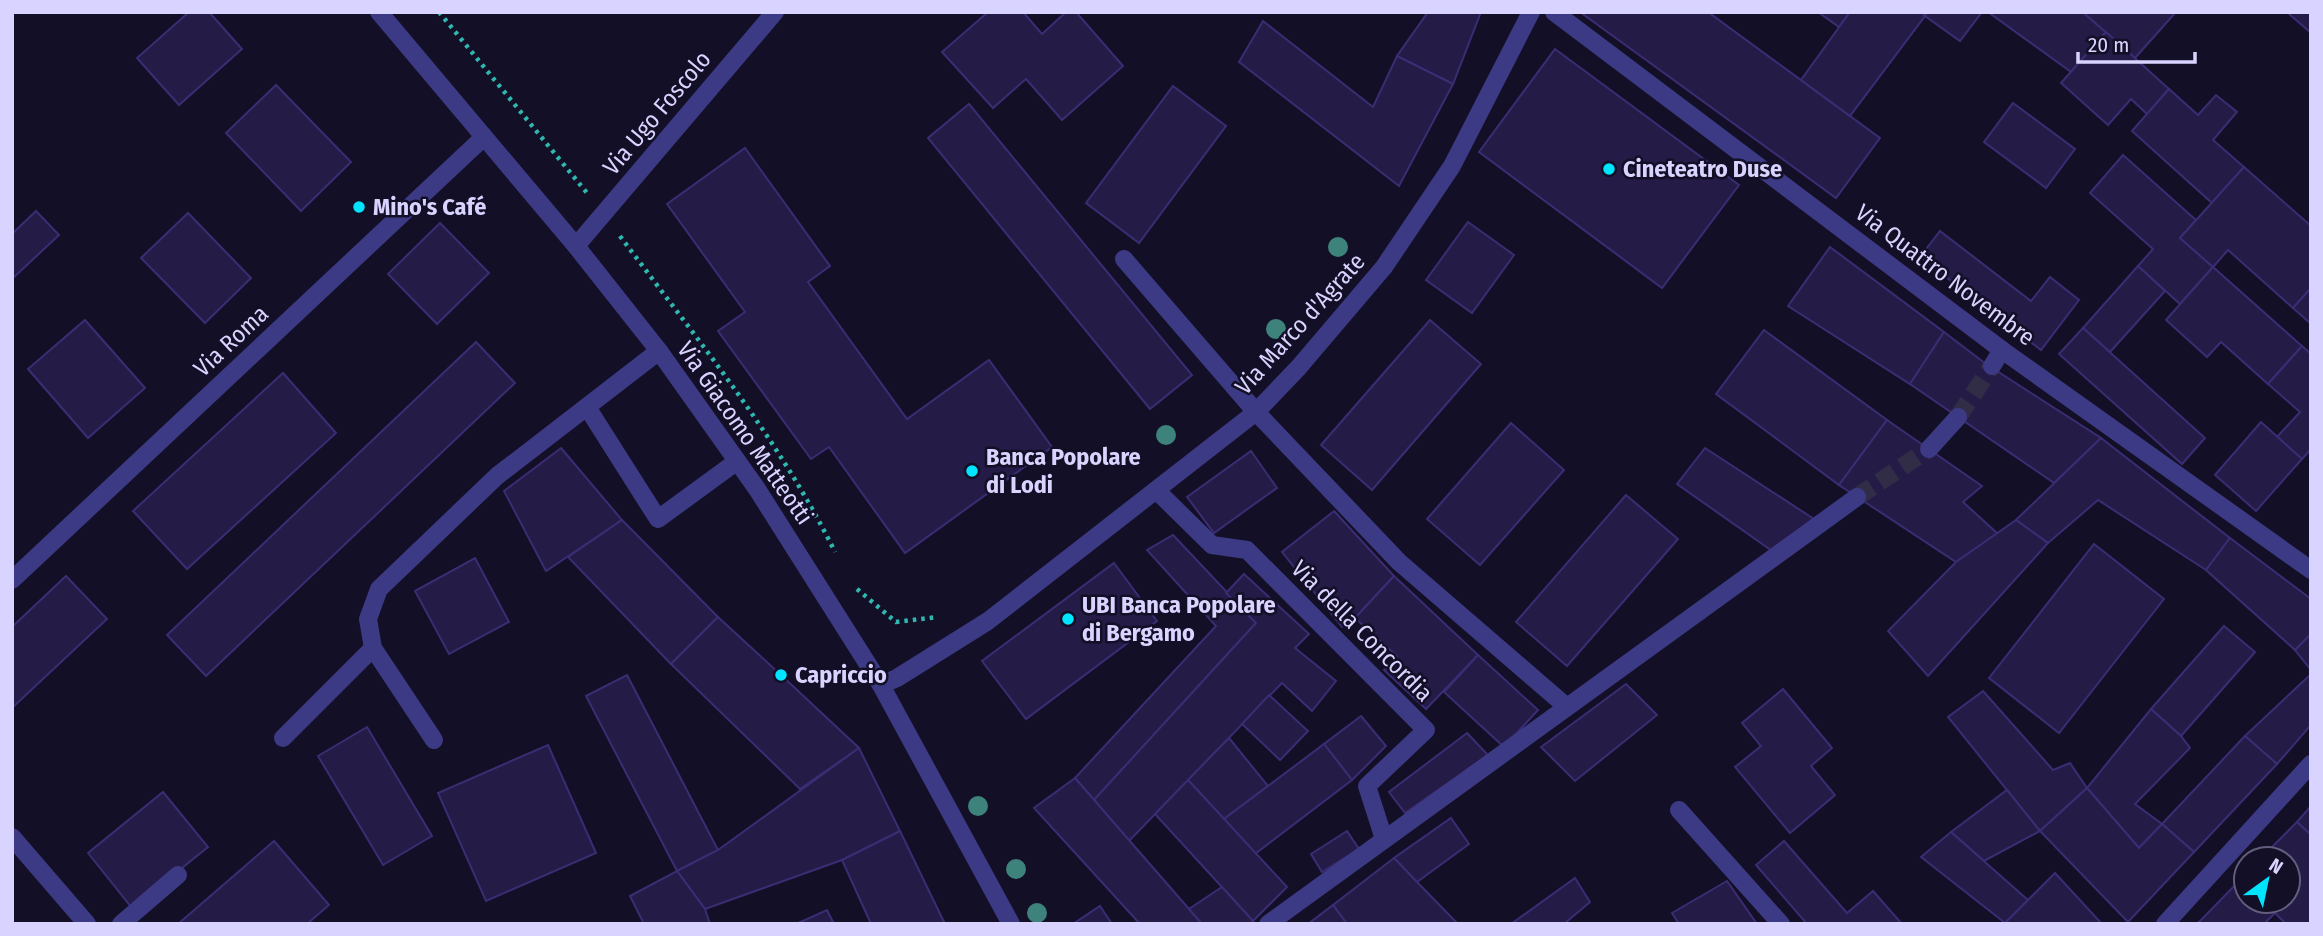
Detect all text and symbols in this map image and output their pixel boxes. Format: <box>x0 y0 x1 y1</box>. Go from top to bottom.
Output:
scale bar <box>2078 21 2195 65</box>
text: 20 m <box>2088 32 2129 58</box>
street label: Via Ugo Foscolo <box>597 45 717 181</box>
place label: Cineteatro Duse <box>1623 155 1782 183</box>
marker: Cineteatro Duse <box>1601 161 1617 177</box>
place label: Mino's Café <box>373 193 486 221</box>
marker: Mino's Café <box>351 199 367 215</box>
street label: Via Quattro Novembre <box>1850 199 2040 351</box>
street label: Via Marco d'Agrate <box>1229 248 1371 400</box>
street label: Via Roma <box>188 300 274 382</box>
street label: Via Giacomo Matteotti <box>671 336 819 530</box>
place label: Banca Popolare di Lodi <box>986 443 1141 499</box>
marker: Banca Popolare di Lodi <box>964 463 980 479</box>
street label: Via della Concordia <box>1286 555 1438 707</box>
place label: UBI Banca Popolare di Bergamo <box>1082 591 1276 647</box>
marker: UBI Banca Popolare di Bergamo <box>1060 611 1076 627</box>
place label: Capriccio <box>795 661 887 689</box>
marker: Capriccio <box>773 667 789 683</box>
north arrow <box>2232 845 2302 915</box>
text: N <box>2265 853 2287 879</box>

